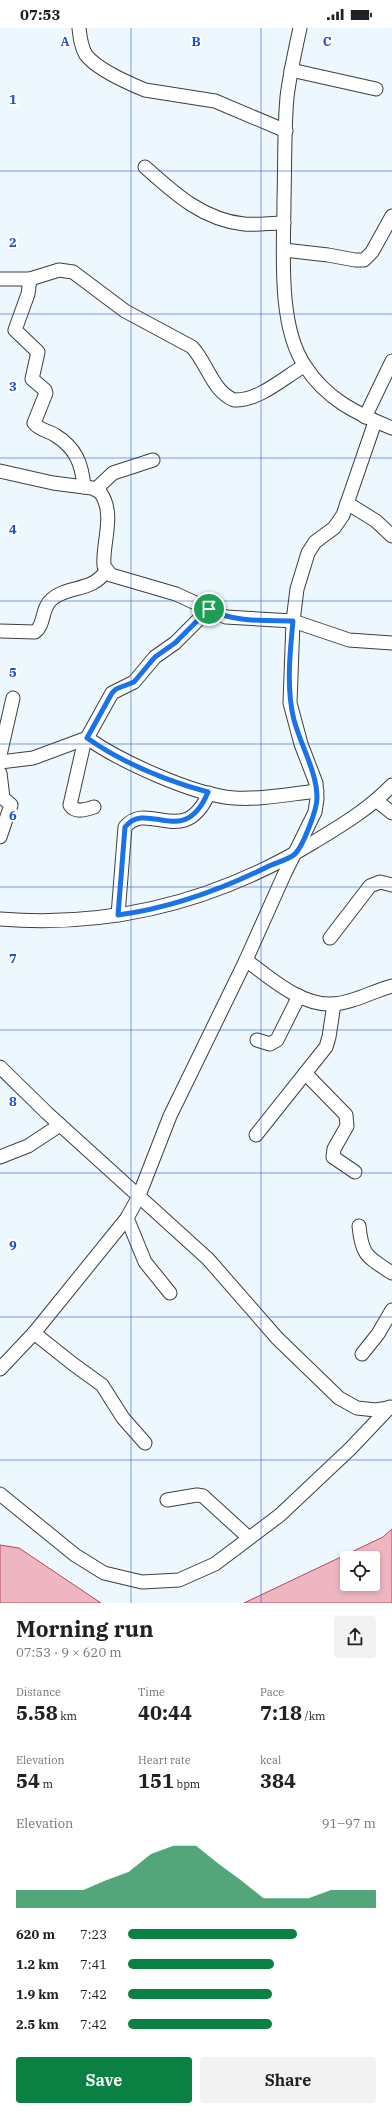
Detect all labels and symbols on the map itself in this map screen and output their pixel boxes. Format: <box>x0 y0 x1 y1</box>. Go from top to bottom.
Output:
text: A <box>60 33 70 50</box>
text: B <box>191 33 201 50</box>
text: C <box>323 33 332 50</box>
text: 1 <box>9 91 17 108</box>
text: 2 <box>9 234 17 251</box>
text: 3 <box>9 378 17 395</box>
text: 4 <box>9 521 17 538</box>
pin <box>192 592 226 626</box>
text: 5 <box>9 664 17 681</box>
text: 6 <box>9 807 17 824</box>
text: 7 <box>9 950 17 967</box>
text: 8 <box>9 1093 17 1110</box>
text: 9 <box>9 1237 17 1254</box>

